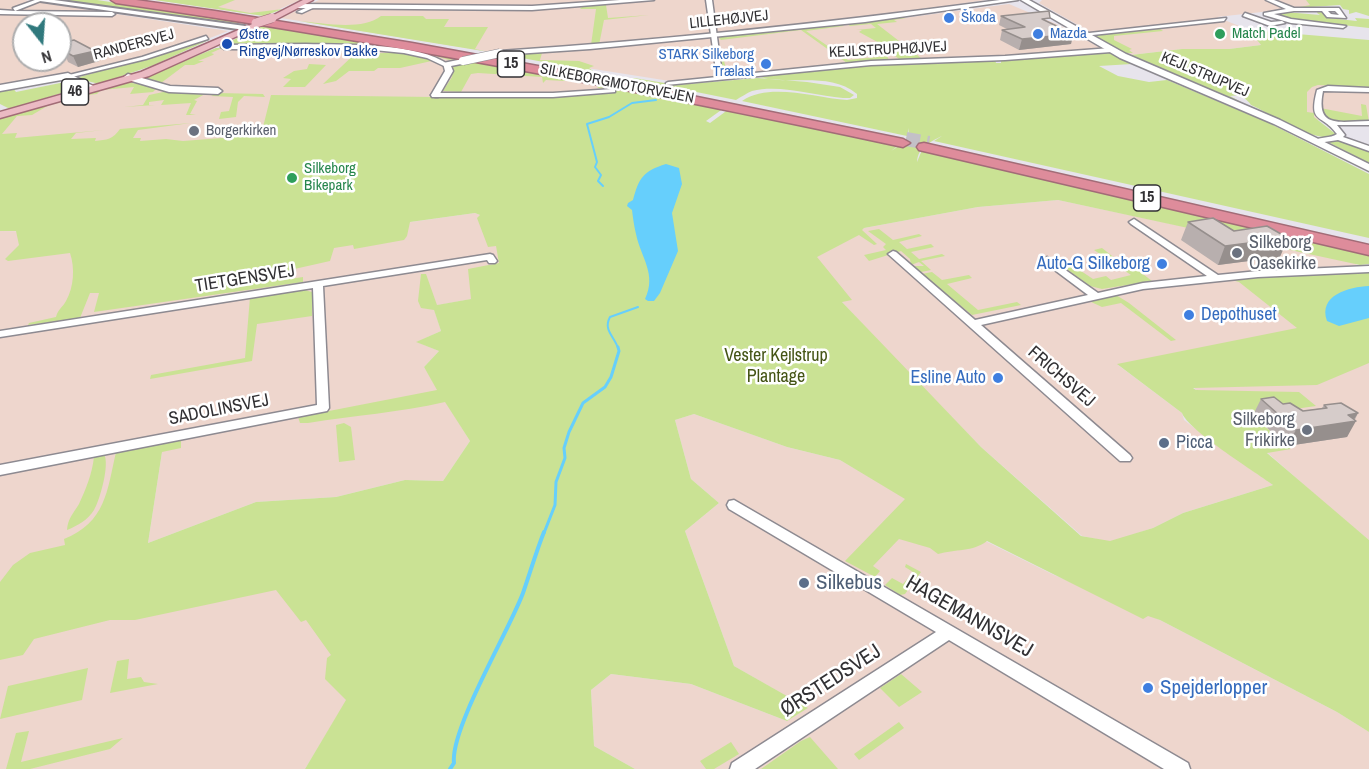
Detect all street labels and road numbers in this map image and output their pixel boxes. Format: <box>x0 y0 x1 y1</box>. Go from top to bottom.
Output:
street label: LILLEHØJVEJ <box>689 7 769 33</box>
street label: RANDERSVEJ <box>92 26 176 64</box>
street label: KEJLSTRUPHØJVEJ <box>828 38 948 62</box>
street label: KEJLSTRUPVEJ <box>1158 48 1252 102</box>
road number: 15 <box>498 51 524 77</box>
street label: SILKEBORGMOTORVEJEN <box>539 60 695 108</box>
road number: 46 <box>62 79 88 105</box>
road number: 15 <box>1134 185 1160 211</box>
street label: TIETGENSVEJ <box>193 260 297 298</box>
street label: FRICHSVEJ <box>1023 342 1099 412</box>
street label: SADOLINSVEJ <box>167 390 271 430</box>
street label: HAGEMANNSVEJ <box>901 570 1037 664</box>
street label: ØRSTEDSVEJ <box>776 639 886 723</box>

